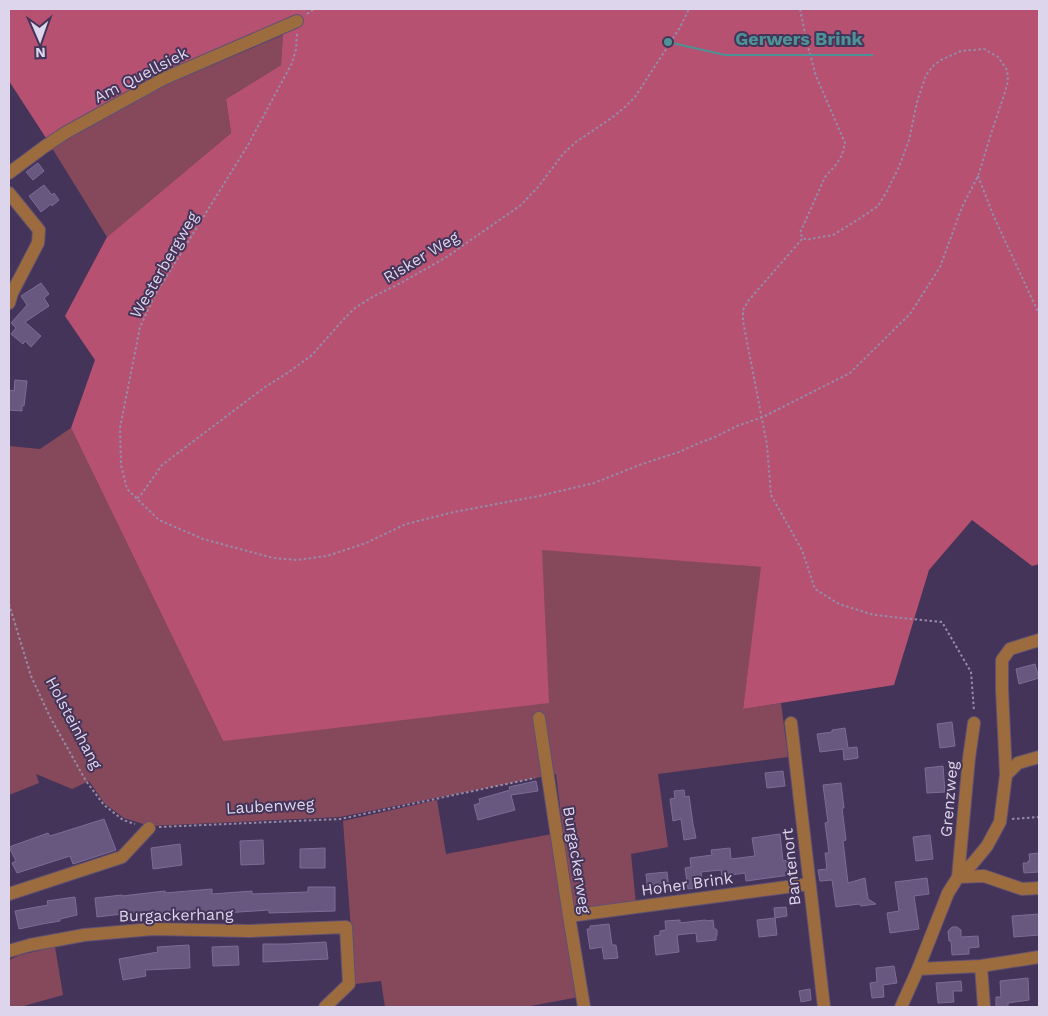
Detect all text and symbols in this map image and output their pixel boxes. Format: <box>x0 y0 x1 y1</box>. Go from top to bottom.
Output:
north arrow <box>15 15 65 65</box>
callout: Gerwers Brink <box>725 22 873 55</box>
text: Gerwers Brink <box>735 28 864 49</box>
street label: Am Quellsiek <box>91 43 191 107</box>
text: N <box>35 45 46 61</box>
street label: Westerbergweg <box>126 208 202 322</box>
street label: Risker Weg <box>380 227 463 287</box>
street label: Holsteinhang <box>42 673 107 773</box>
street label: Grenzweg <box>936 760 962 838</box>
street label: Laubenweg <box>225 794 315 818</box>
street label: Burgackerweg <box>559 805 595 915</box>
street label: Bantenort <box>777 827 804 907</box>
street label: Hoher Brink <box>640 868 734 900</box>
street label: Burgackerhang <box>118 904 234 926</box>

